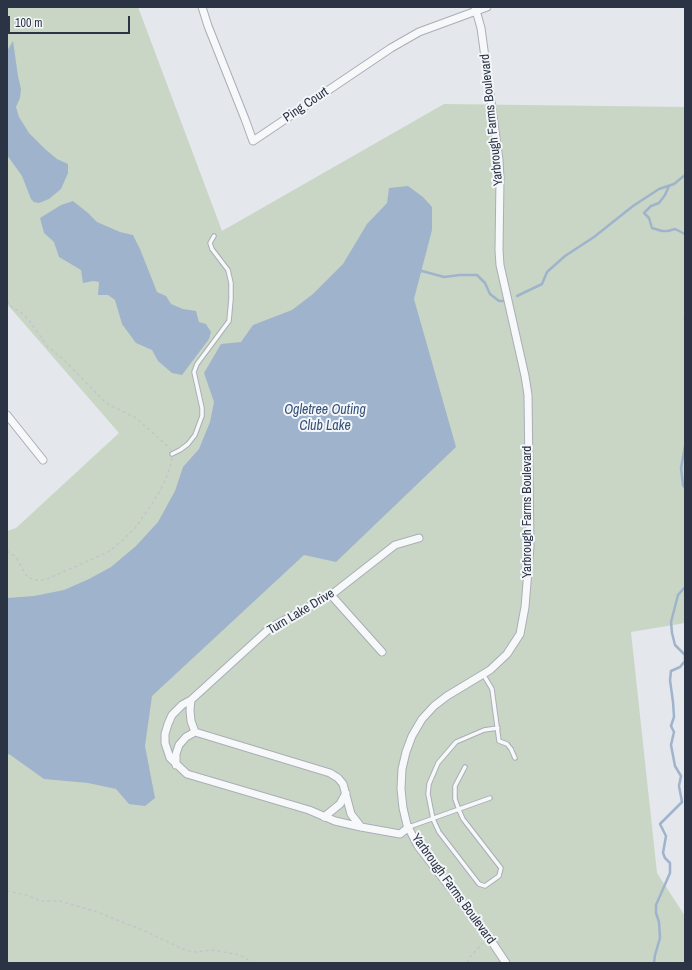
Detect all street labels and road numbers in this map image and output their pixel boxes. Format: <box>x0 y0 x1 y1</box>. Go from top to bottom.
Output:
street label: Yarbrough Farms Boulevard <box>477 53 507 187</box>
street label: Ping Court <box>281 84 331 126</box>
street label: Yarbrough Farms Boulevard <box>520 446 536 578</box>
street label: Turn Lake Drive <box>265 586 337 638</box>
street label: Yarbrough Farms Boulevard <box>408 831 498 947</box>

